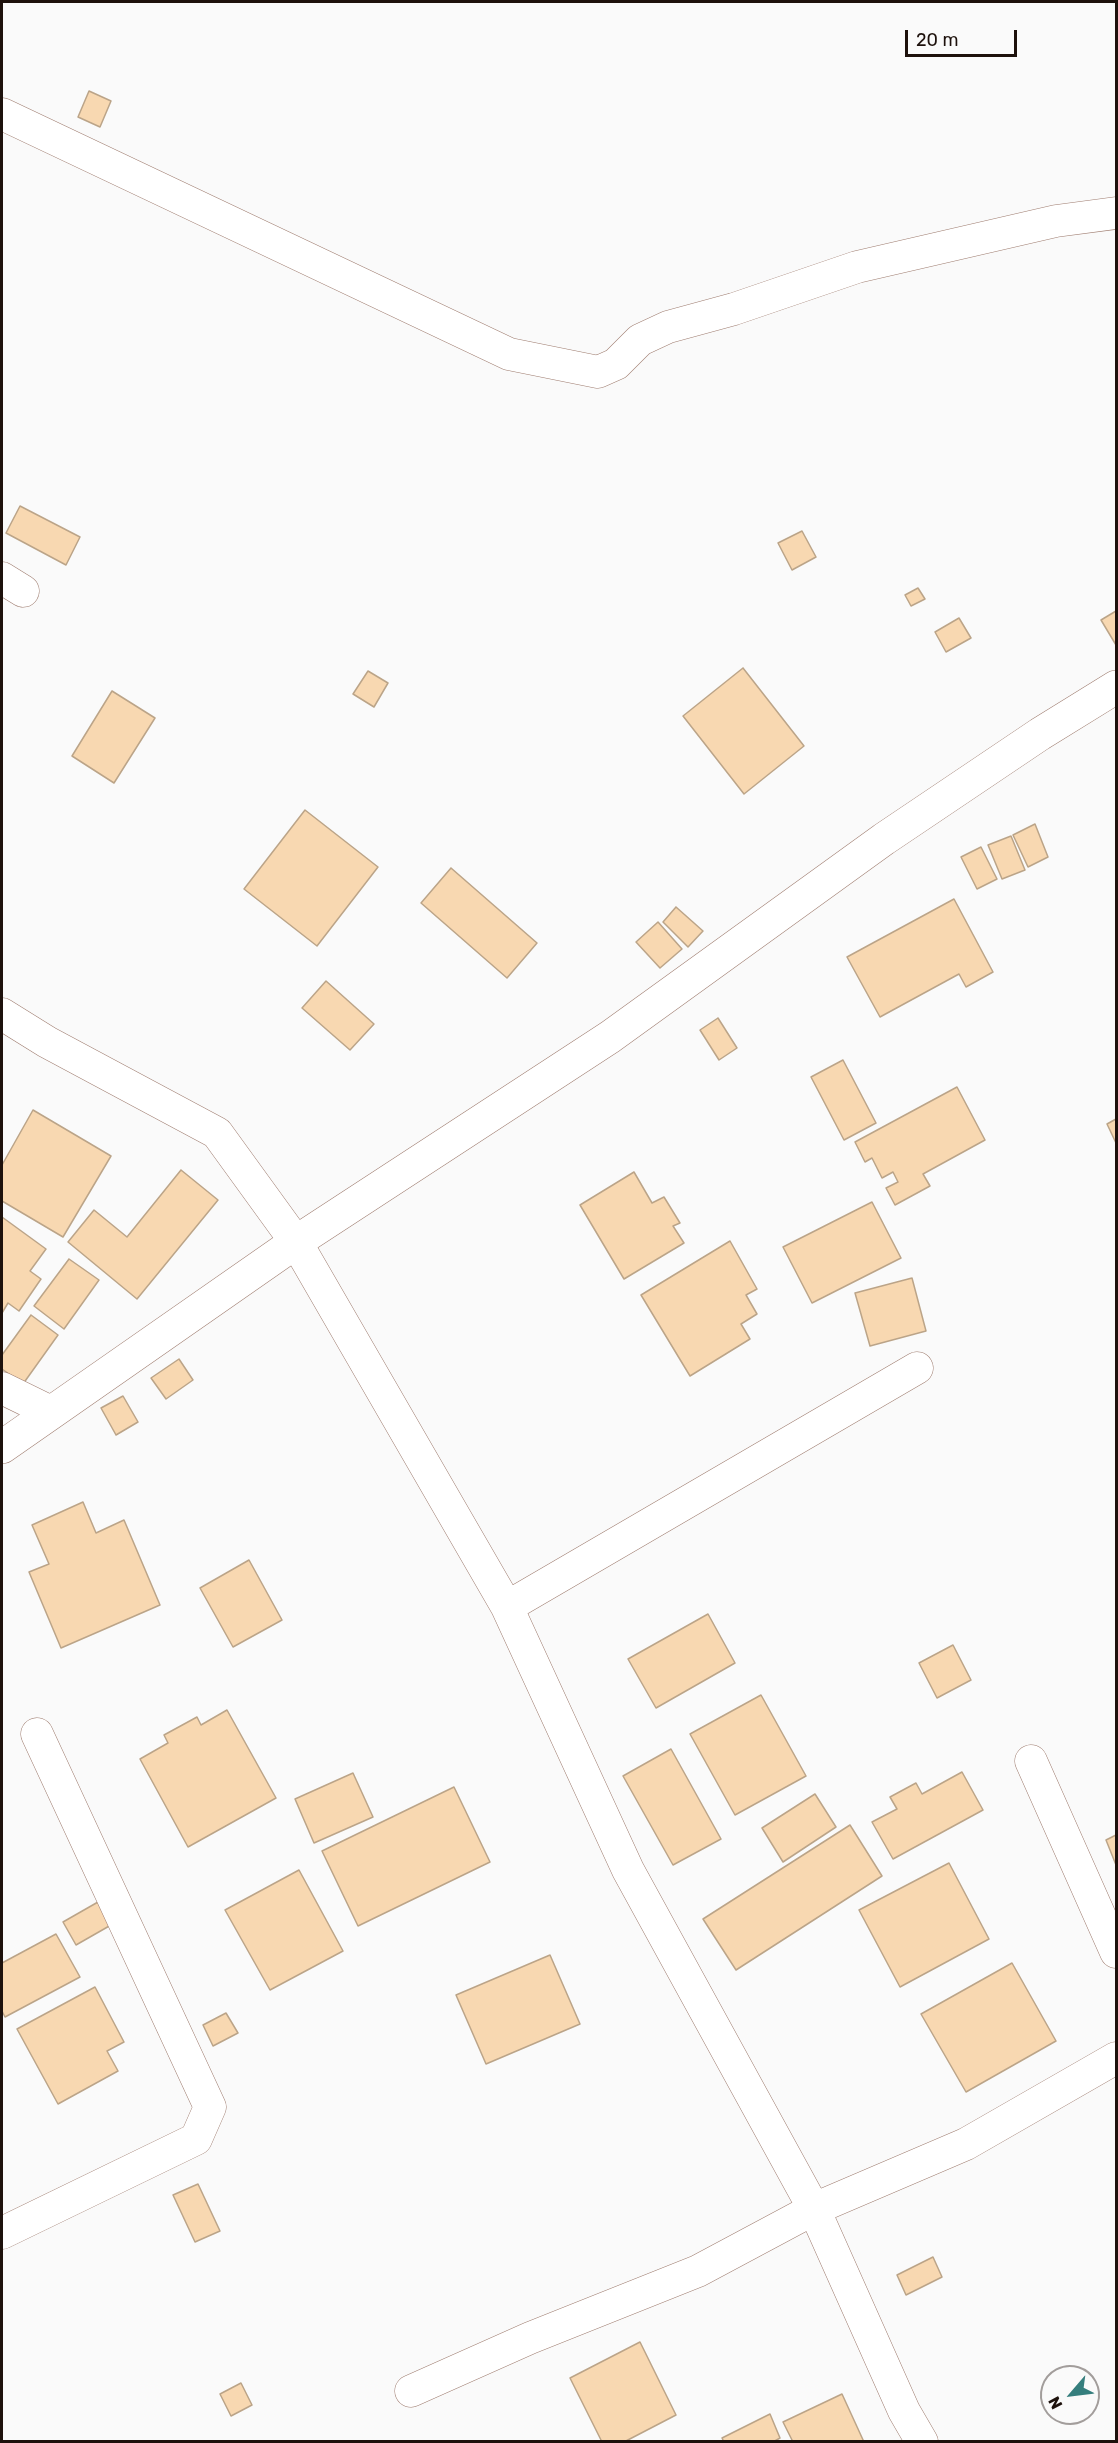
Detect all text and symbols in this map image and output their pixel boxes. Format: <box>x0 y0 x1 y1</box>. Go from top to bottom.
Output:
scale bar <box>908 18 1020 56</box>
text: 20 m <box>916 29 958 51</box>
north arrow <box>1040 2365 1100 2425</box>
text: N <box>1044 2393 1067 2412</box>

